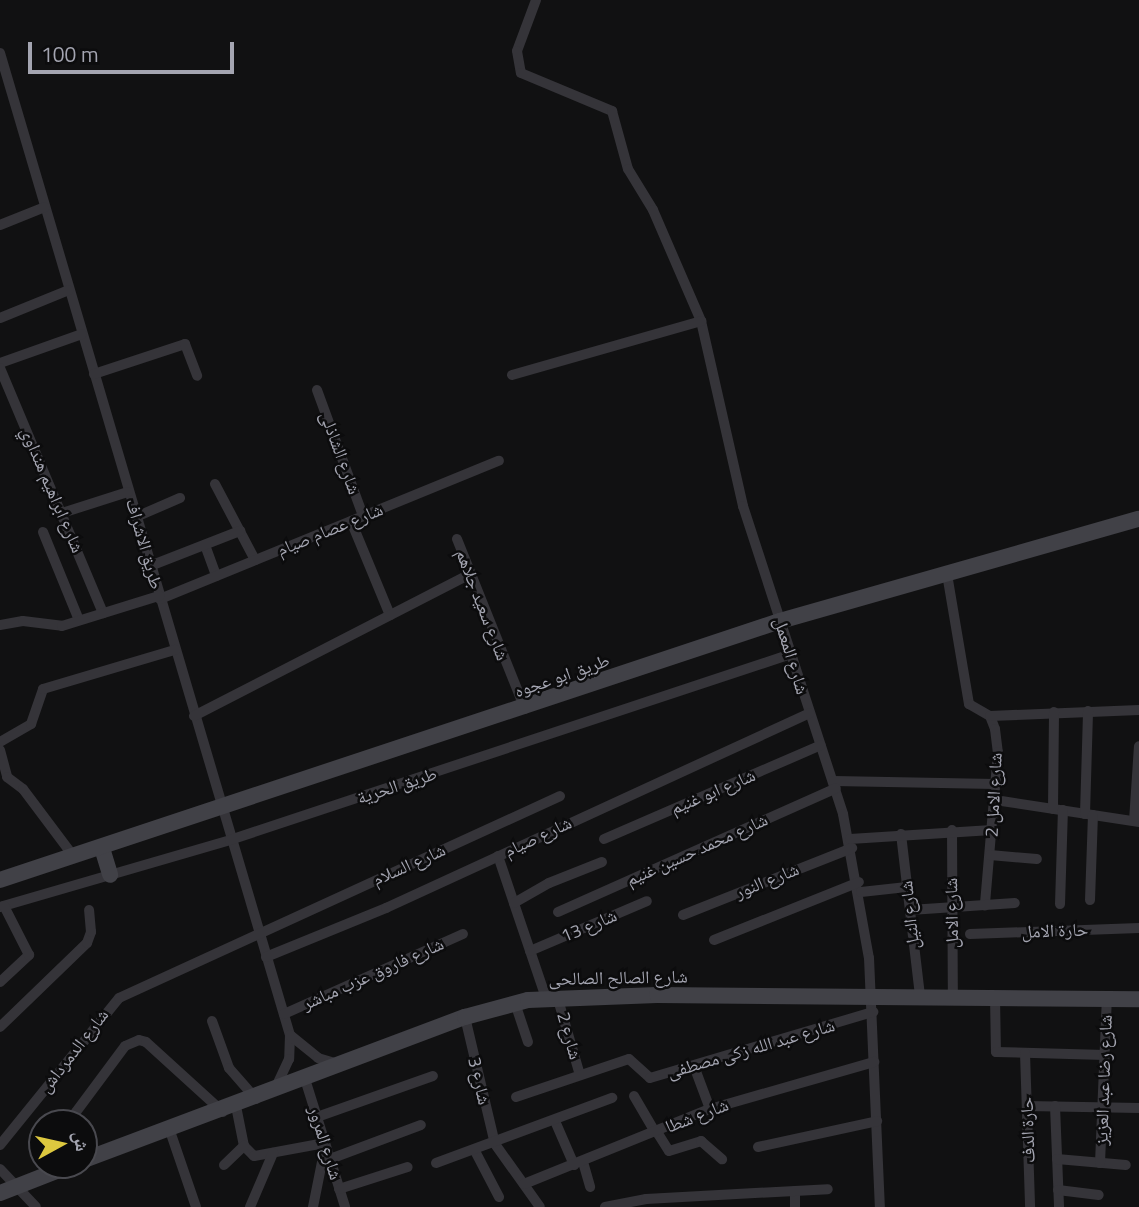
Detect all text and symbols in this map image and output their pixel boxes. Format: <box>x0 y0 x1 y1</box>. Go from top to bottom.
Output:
scale bar <box>32 28 238 72</box>
text: 100 m <box>41 38 98 70</box>
street label: شارع الشاذلى <box>315 409 365 497</box>
street label: شارع ابراهيم هنداوي <box>16 424 88 556</box>
street label: طريق الاشراف <box>121 496 167 592</box>
street label: شارع عصام صيام <box>274 499 386 561</box>
street label: شارع سعيد جلاهم <box>451 546 513 664</box>
street label: شارع المعمل <box>769 615 813 697</box>
street label: طريق ابو عجوه <box>512 650 612 702</box>
street label: شارع الامل 2 <box>981 752 1007 838</box>
street label: طريق الحرية <box>354 763 440 809</box>
street label: شارع ابو غنيم <box>667 764 759 820</box>
street label: شارع محمد حسين غنيم <box>623 809 771 891</box>
street label: شارع صيام <box>501 812 575 862</box>
street label: شارع السلام <box>369 839 449 891</box>
street label: شارع النور <box>732 858 802 904</box>
street label: شارع الامل <box>941 878 963 948</box>
street label: شارع النيل <box>896 880 924 950</box>
street label: شارع 13 <box>558 905 620 947</box>
street label: حارة الامل <box>1021 919 1089 943</box>
street label: شارع فاروق عزب مباشر <box>299 933 447 1015</box>
street label: شارع الصالح الصالحى <box>548 966 688 990</box>
street label: شارع الدمرداش <box>35 1005 113 1097</box>
street label: شارع 2 <box>552 1010 586 1062</box>
street label: شارع رضا عبد العزيز <box>1091 1014 1117 1146</box>
street label: شارع عبد الله زكى مصطفى <box>665 1015 837 1083</box>
street label: شارع 3 <box>463 1055 495 1107</box>
street label: شارع شطا <box>662 1094 732 1138</box>
street label: حارة الدف <box>1016 1097 1040 1163</box>
street label: شارع المرور <box>304 1103 346 1183</box>
north arrow <box>28 1109 98 1179</box>
text: ش <box>67 1129 98 1153</box>

